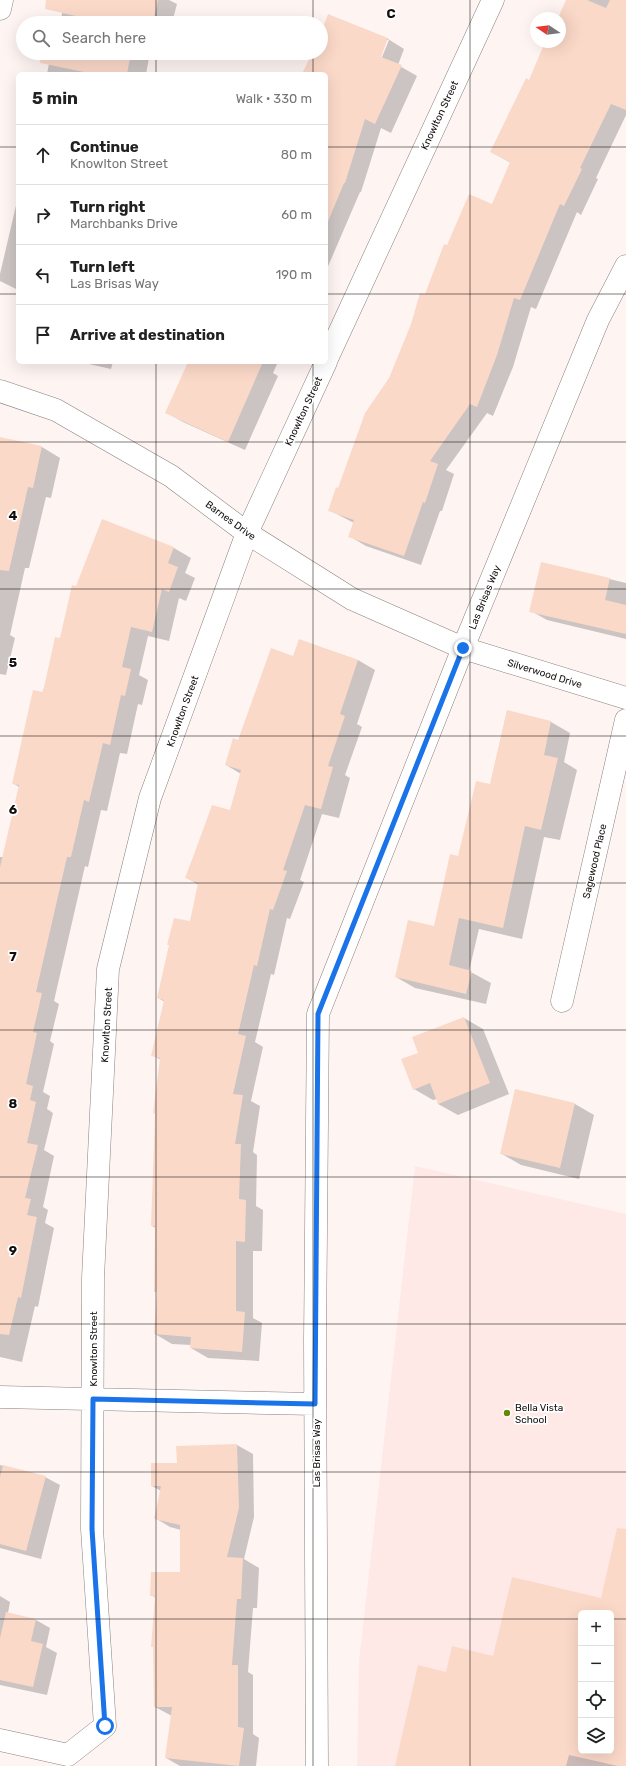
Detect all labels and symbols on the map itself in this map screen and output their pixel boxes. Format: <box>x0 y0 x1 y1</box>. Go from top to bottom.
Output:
text: C <box>386 6 396 21</box>
north arrow <box>530 12 566 48</box>
street label: Knowlton Street <box>419 79 461 152</box>
street label: Knowlton Street <box>283 375 325 448</box>
street label: Barnes Drive <box>203 499 258 543</box>
text: 4 <box>9 508 18 523</box>
street label: Las Brisas Way <box>467 563 503 631</box>
route end <box>454 639 472 657</box>
text: 5 <box>9 655 17 670</box>
street label: Silverwood Drive <box>506 657 584 691</box>
street label: Knowlton Street <box>164 674 201 749</box>
text: 6 <box>9 802 18 817</box>
street label: Sagewood Place <box>581 822 610 900</box>
text: 7 <box>9 949 17 964</box>
street label: Knowlton Street <box>99 987 115 1063</box>
text: 8 <box>9 1096 18 1111</box>
text: 9 <box>9 1243 17 1258</box>
street label: Knowlton Street <box>88 1311 100 1387</box>
place label: Bella Vista School <box>515 1402 563 1426</box>
marker: Bella Vista School <box>502 1408 512 1418</box>
street label: Las Brisas Way <box>311 1418 323 1487</box>
route start <box>96 1717 114 1735</box>

